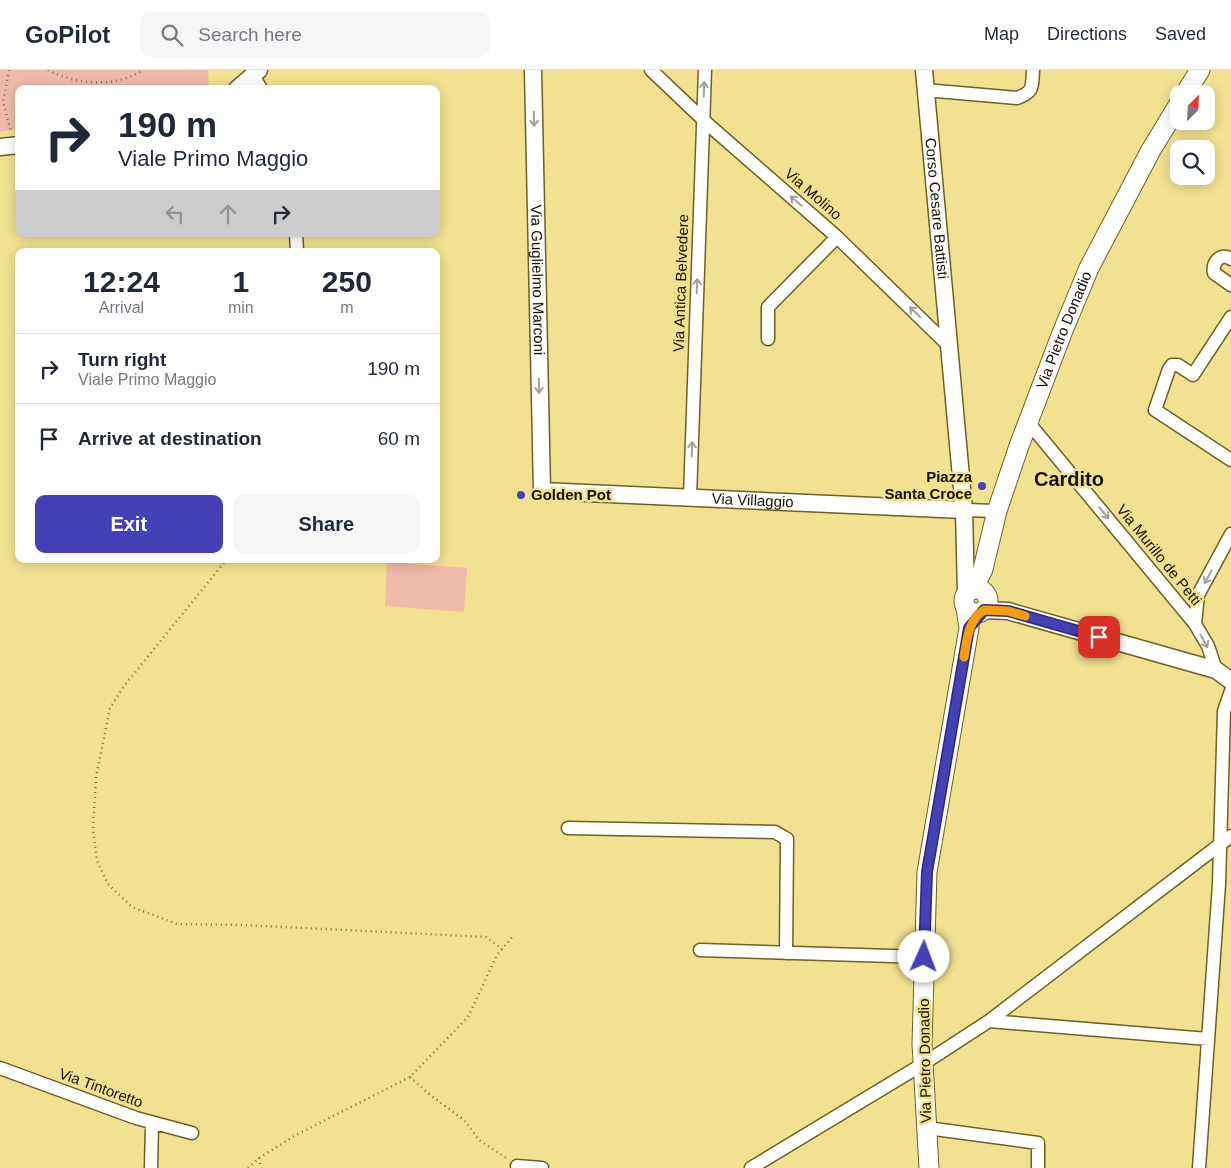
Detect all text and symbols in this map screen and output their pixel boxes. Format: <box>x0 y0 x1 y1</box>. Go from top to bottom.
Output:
search box <box>140 12 490 57</box>
text: GoPilot <box>25 21 110 48</box>
icon: search <box>158 21 186 49</box>
text: Search here <box>198 24 302 45</box>
text: Map <box>984 24 1019 44</box>
text: Directions <box>1047 24 1127 44</box>
text: Saved <box>1155 24 1206 44</box>
one-way arrow <box>699 81 709 98</box>
north arrow <box>1170 85 1215 130</box>
map controls <box>1170 85 1215 185</box>
icon: right <box>35 105 100 170</box>
text: 190 m <box>118 105 217 144</box>
one-way arrow <box>529 110 539 126</box>
street label: Corso Cesare Battisti <box>922 137 952 280</box>
button: search <box>1170 140 1215 185</box>
text: Viale Primo Maggio <box>118 146 308 171</box>
street label: Via Molino <box>781 164 845 223</box>
one-way arrow <box>790 196 803 207</box>
icon: left <box>161 200 189 228</box>
icon: ahead <box>214 200 242 228</box>
icon: right <box>267 200 295 228</box>
street label: Via Guglielmo Marconi <box>528 204 548 355</box>
street label: Via Antica Belvedere <box>670 214 691 352</box>
text: 12:24 <box>83 265 160 298</box>
text: 1 <box>232 265 249 298</box>
text: 250 <box>322 265 372 298</box>
street label: Via Pietro Donadio <box>1033 269 1095 391</box>
one-way arrow <box>692 279 701 295</box>
text: Arrival <box>99 299 144 316</box>
text: min <box>228 299 254 316</box>
text: m <box>340 299 353 316</box>
one-way arrow <box>908 306 921 318</box>
text: Turn right <box>78 349 166 370</box>
icon: right <box>35 355 63 383</box>
text: 190 m <box>367 358 420 379</box>
text: Viale Primo Maggio <box>78 371 216 388</box>
one-way arrow <box>534 378 544 394</box>
icon: arrive <box>35 425 63 453</box>
text: Arrive at destination <box>78 428 262 449</box>
text: 60 m <box>378 428 420 449</box>
one-way arrow <box>687 441 697 458</box>
place label: Piazza Santa Croce <box>884 468 973 502</box>
district label: Cardito <box>1034 468 1104 490</box>
marker: Piazza Santa Croce <box>976 480 988 492</box>
place label: Golden Pot <box>531 486 611 503</box>
marker: Golden Pot <box>515 489 527 501</box>
street label: Via Villaggio <box>711 490 794 510</box>
button: Exit <box>35 495 223 553</box>
button: Share <box>233 495 420 553</box>
street label: Via Murillo de Petti <box>1114 501 1205 609</box>
one-way arrow <box>1098 507 1109 520</box>
one-way arrow <box>1203 570 1213 585</box>
pin <box>1078 616 1120 658</box>
icon: arrive <box>1085 623 1113 651</box>
one-way arrow <box>1200 633 1210 647</box>
position arrow <box>897 930 949 982</box>
street label: Via Pietro Donadio <box>915 998 934 1124</box>
street label: Via Tintoretto <box>57 1064 145 1111</box>

